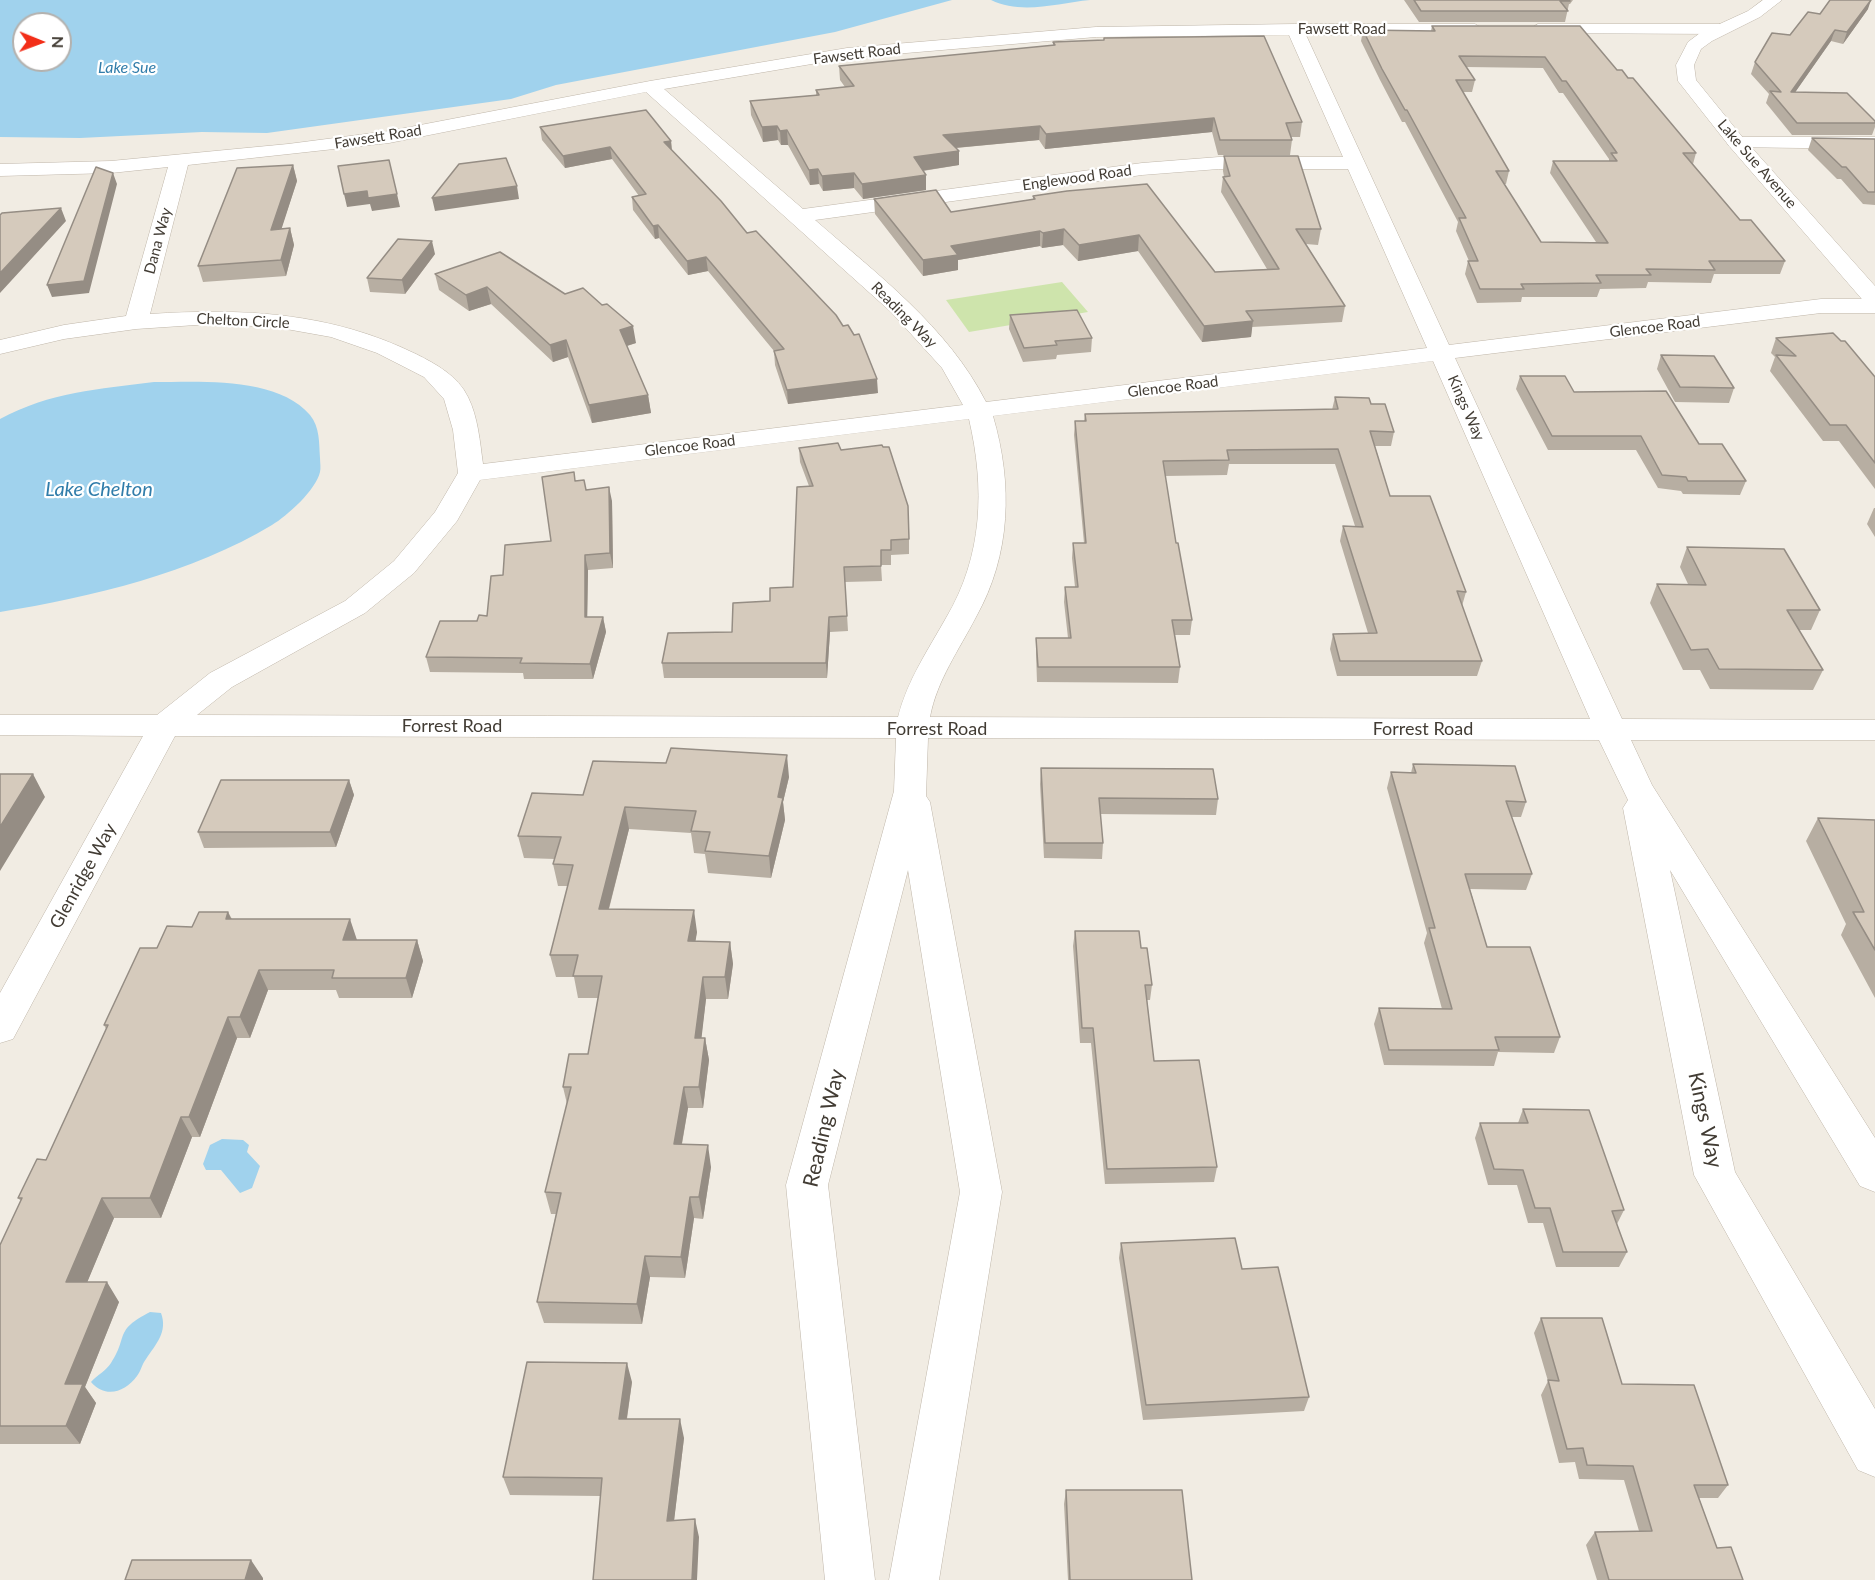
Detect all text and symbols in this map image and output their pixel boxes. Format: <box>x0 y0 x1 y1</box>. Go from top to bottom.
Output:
north arrow <box>12 12 72 72</box>
street label: Fawsett Road <box>1298 20 1386 38</box>
text: N <box>49 36 68 49</box>
street label: Fawsett Road <box>812 40 902 68</box>
water label: Lake Sue <box>98 58 156 78</box>
street label: Lake Sue Avenue <box>1714 116 1800 212</box>
street label: Fawsett Road <box>333 121 423 153</box>
street label: Englewood Road <box>1021 161 1133 195</box>
street label: Dana Way <box>141 206 175 276</box>
street label: Reading Way <box>867 278 941 352</box>
street label: Chelton Circle <box>196 310 290 332</box>
street label: Glencoe Road <box>1609 313 1701 341</box>
street label: Kings Way <box>1444 372 1488 444</box>
street label: Glencoe Road <box>1127 373 1219 401</box>
street label: Glencoe Road <box>644 432 736 460</box>
water label: Lake Chelton <box>45 478 153 502</box>
street label: Forrest Road <box>402 715 502 737</box>
street label: Forrest Road <box>887 718 987 740</box>
street label: Forrest Road <box>1373 718 1473 740</box>
street label: Glenridge Way <box>45 820 121 932</box>
street label: Reading Way <box>798 1067 850 1189</box>
street label: Kings Way <box>1683 1070 1727 1170</box>

